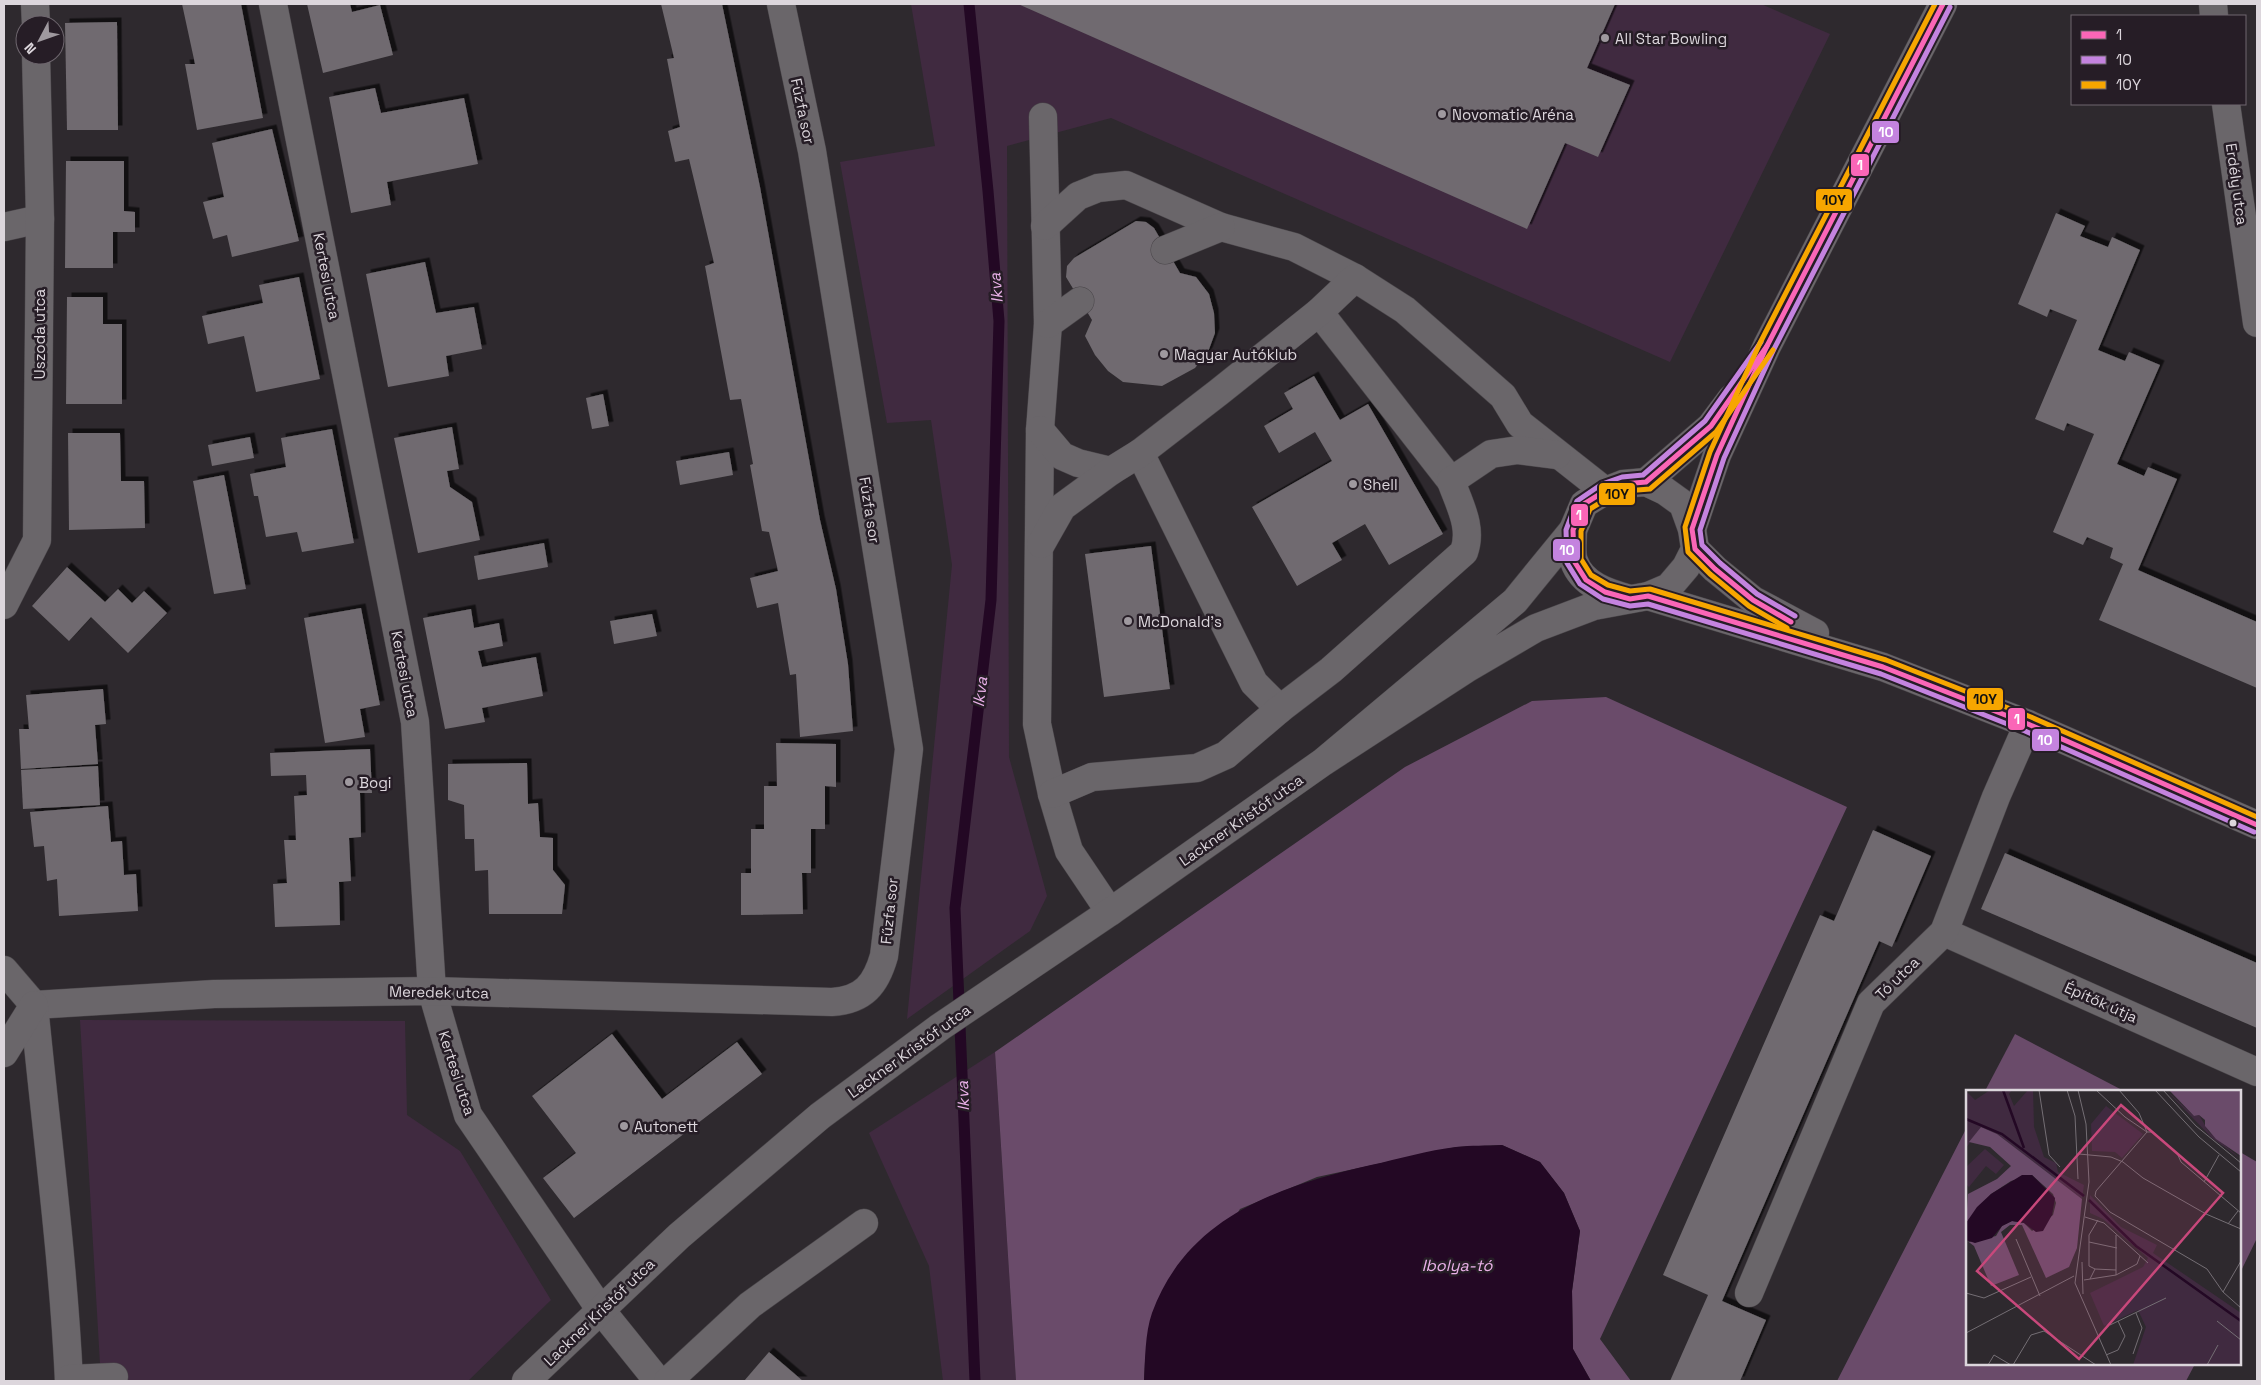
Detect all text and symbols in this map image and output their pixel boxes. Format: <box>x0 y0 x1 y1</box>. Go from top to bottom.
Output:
north arrow <box>15 15 65 65</box>
legend <box>2071 15 2246 105</box>
text: 1 <box>2116 25 2122 44</box>
place label: All Star Bowling <box>1615 29 1727 48</box>
marker: All Star Bowling <box>1599 32 1611 44</box>
text: N <box>20 39 40 58</box>
text: 10 <box>2116 50 2132 69</box>
text: 10Y <box>2116 75 2141 94</box>
street label: Fűzfa sor <box>787 76 819 146</box>
place label: Novomatic Aréna <box>1452 105 1574 124</box>
marker: Novomatic Aréna <box>1436 108 1448 120</box>
line badge: 10 <box>1871 120 1900 144</box>
text: 10 <box>1878 123 1894 141</box>
street label: Erdély utca <box>2222 142 2252 227</box>
line badge: 1 <box>1850 153 1870 177</box>
text: 1 <box>1857 156 1863 174</box>
line badge: 10Y <box>1815 188 1853 212</box>
text: 10Y <box>1822 191 1846 209</box>
street label: Kertesi utca <box>309 231 345 321</box>
water label: Ikva <box>984 271 1008 304</box>
street label: Uszoda utca <box>30 289 49 379</box>
place label: Magyar Autóklub <box>1174 345 1297 364</box>
marker: Magyar Autóklub <box>1158 348 1170 360</box>
street label: Fűzfa sor <box>855 475 885 545</box>
place label: Shell <box>1363 475 1398 494</box>
marker: Shell <box>1347 478 1359 490</box>
line badge: 10Y <box>1598 482 1636 506</box>
text: 10Y <box>1605 485 1629 503</box>
line badge: 1 <box>1570 503 1589 527</box>
text: 1 <box>1576 506 1582 524</box>
line badge: 10 <box>1552 538 1581 562</box>
text: 10 <box>1559 541 1575 559</box>
place label: McDonald's <box>1138 612 1222 631</box>
marker: McDonald's <box>1122 615 1134 627</box>
street label: Kertesi utca <box>387 629 423 719</box>
water label: Ikva <box>968 675 992 708</box>
line badge: 10Y <box>1966 687 2004 711</box>
text: 10Y <box>1973 690 1997 708</box>
line badge: 1 <box>2007 707 2026 731</box>
text: 1 <box>2014 710 2020 728</box>
line badge: 10 <box>2031 728 2060 752</box>
text: 10 <box>2037 731 2053 749</box>
street label: Lackner Kristóf utca <box>1175 770 1307 870</box>
place label: Bogi <box>359 773 392 792</box>
marker: Bogi <box>343 776 355 788</box>
unlabelled marker <box>2228 818 2238 828</box>
street label: Fűzfa sor <box>876 876 902 945</box>
street label: Tó utca <box>1871 952 1923 1004</box>
street label: Építők útja <box>2062 977 2141 1027</box>
street label: Meredek utca <box>389 982 490 1002</box>
street label: Lackner Kristóf utca <box>844 1000 974 1102</box>
street label: Kertesi utca <box>434 1028 480 1118</box>
water label: Ikva <box>952 1080 974 1111</box>
inset map <box>1966 1090 2241 1365</box>
place label: Autonett <box>634 1117 699 1136</box>
marker: Autonett <box>618 1120 630 1132</box>
street label: Lackner Kristóf utca <box>540 1254 659 1370</box>
water label: Ibolya-tó <box>1422 1255 1493 1276</box>

